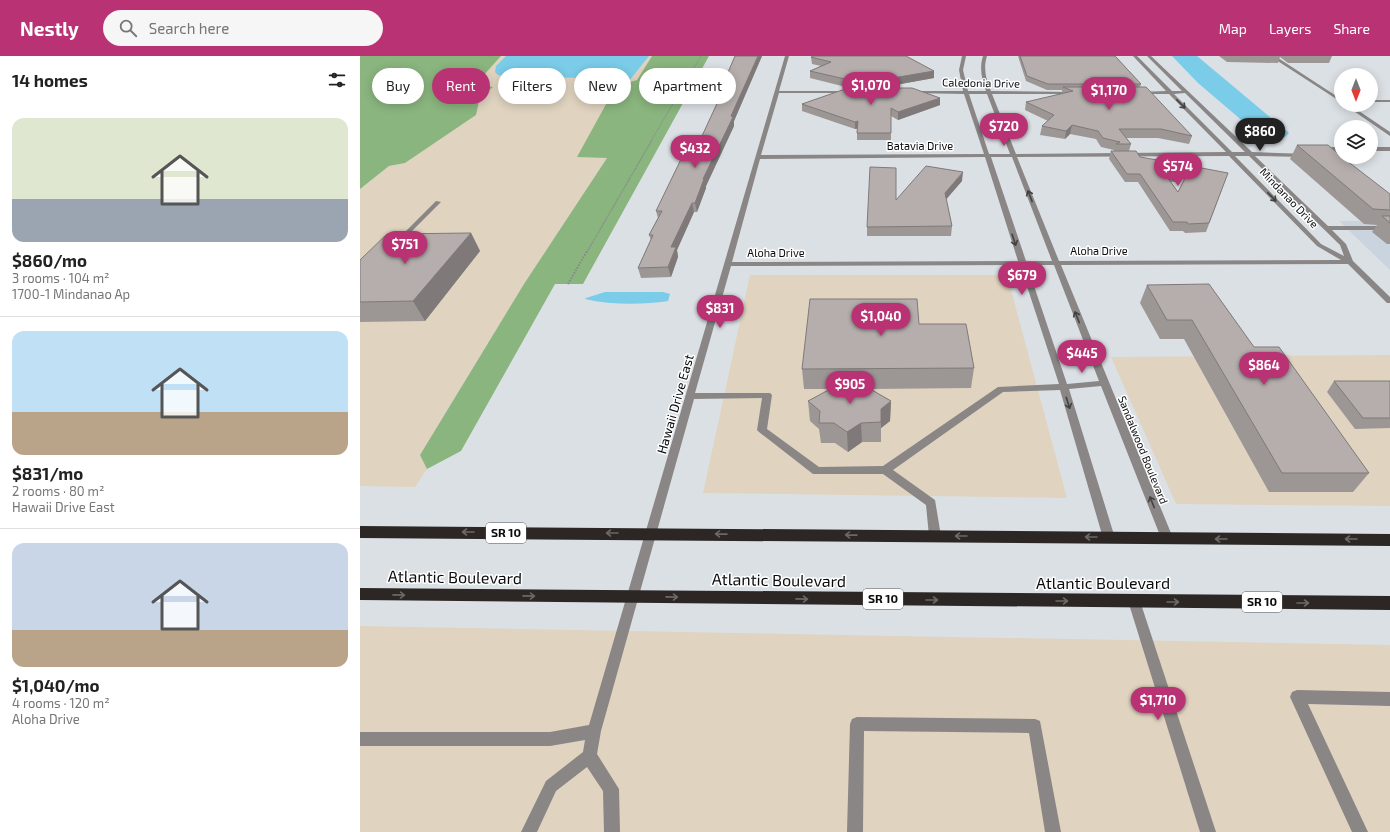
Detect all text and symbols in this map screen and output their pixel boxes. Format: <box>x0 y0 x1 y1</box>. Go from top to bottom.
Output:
search box <box>103 10 383 46</box>
text: Nestly <box>20 17 79 40</box>
icon: search <box>117 17 139 39</box>
text: Search here <box>149 19 229 37</box>
text: Map <box>1219 20 1247 37</box>
text: Layers <box>1269 20 1311 37</box>
text: Share <box>1333 20 1370 37</box>
chip: Buy <box>372 68 424 104</box>
chip: Rent <box>432 68 490 104</box>
chip: Filters <box>498 68 566 104</box>
chip: New <box>574 68 631 104</box>
chip: Apartment <box>639 68 736 104</box>
north arrow <box>1334 68 1378 112</box>
map controls <box>1334 68 1378 164</box>
icon: filters <box>326 69 348 91</box>
text: 14 homes <box>12 70 88 90</box>
pin: $1,070 <box>838 72 904 106</box>
street label: Caledonia Drive <box>942 75 1020 90</box>
text: $1,070 <box>851 77 891 93</box>
pin: $1,170 <box>1076 77 1142 111</box>
text: $1,170 <box>1091 82 1127 98</box>
one-way arrow <box>1176 99 1186 109</box>
pin: $720 <box>980 113 1028 147</box>
text: $720 <box>989 118 1019 134</box>
pin: $860 <box>1236 118 1284 152</box>
button: layers <box>1334 120 1378 164</box>
text: $860 <box>1244 123 1276 139</box>
pin: $432 <box>671 135 719 169</box>
street label: Batavia Drive <box>887 139 953 152</box>
text: $432 <box>680 140 710 156</box>
icon: home <box>144 144 216 216</box>
pin: $574 <box>1154 153 1202 187</box>
text: $574 <box>1163 158 1193 174</box>
street label: Mindanao Drive <box>1257 165 1321 230</box>
one-way arrow <box>1026 190 1034 202</box>
one-way arrow <box>1267 192 1277 202</box>
pin: $751 <box>381 231 429 265</box>
one-way arrow <box>1011 234 1018 247</box>
text: $751 <box>391 236 419 252</box>
street label: Aloha Drive <box>1070 244 1128 257</box>
street label: Aloha Drive <box>747 246 805 259</box>
text: $860/mo <box>12 250 87 270</box>
pin: $679 <box>998 262 1046 296</box>
text: $679 <box>1007 267 1037 283</box>
text: 3 rooms · 104 m² <box>12 270 109 286</box>
text: 1700-1 Mindanao Ap <box>12 286 130 302</box>
pin: $831 <box>696 295 744 329</box>
text: $831 <box>706 300 734 316</box>
pin: $1,040 <box>848 303 914 337</box>
text: $1,040 <box>861 308 902 324</box>
one-way arrow <box>1073 311 1081 323</box>
pin: $445 <box>1058 340 1106 374</box>
text: $445 <box>1066 345 1098 361</box>
street label: Hawaii Drive East <box>653 352 697 456</box>
pin: $864 <box>1240 352 1288 386</box>
icon: home <box>144 357 216 429</box>
text: $864 <box>1248 357 1280 373</box>
pin: $905 <box>826 371 874 405</box>
text: $905 <box>835 376 865 392</box>
street label: Sandalwood Boulevard <box>1116 394 1171 506</box>
one-way arrow <box>1065 397 1072 410</box>
text: $831/mo <box>12 463 83 483</box>
text: 2 rooms · 80 m² <box>12 483 104 499</box>
one-way arrow <box>1148 497 1156 509</box>
text: Hawaii Drive East <box>12 499 115 515</box>
road number: SR 10 <box>486 523 526 543</box>
one-way arrow <box>462 528 475 536</box>
one-way arrow <box>606 529 619 537</box>
one-way arrow <box>715 530 728 538</box>
one-way arrow <box>845 531 858 539</box>
one-way arrow <box>955 532 968 540</box>
one-way arrow <box>1085 533 1098 541</box>
one-way arrow <box>1215 535 1228 543</box>
one-way arrow <box>1345 535 1358 543</box>
street label: Atlantic Boulevard <box>388 566 522 587</box>
icon: home <box>144 569 216 641</box>
street label: Atlantic Boulevard <box>712 569 846 590</box>
street label: Atlantic Boulevard <box>1036 573 1170 592</box>
road number: SR 10 <box>863 589 903 609</box>
one-way arrow <box>392 591 405 598</box>
one-way arrow <box>522 592 535 600</box>
road number: SR 10 <box>1242 592 1282 612</box>
one-way arrow <box>665 593 678 601</box>
one-way arrow <box>795 595 808 603</box>
one-way arrow <box>925 596 938 604</box>
one-way arrow <box>1055 597 1068 605</box>
one-way arrow <box>1166 598 1179 606</box>
one-way arrow <box>1296 599 1309 607</box>
text: $1,040/mo <box>12 675 99 695</box>
pin: $1,710 <box>1125 687 1191 721</box>
text: $1,710 <box>1140 692 1176 708</box>
text: 4 rooms · 120 m² <box>12 695 110 711</box>
text: Aloha Drive <box>12 711 80 727</box>

